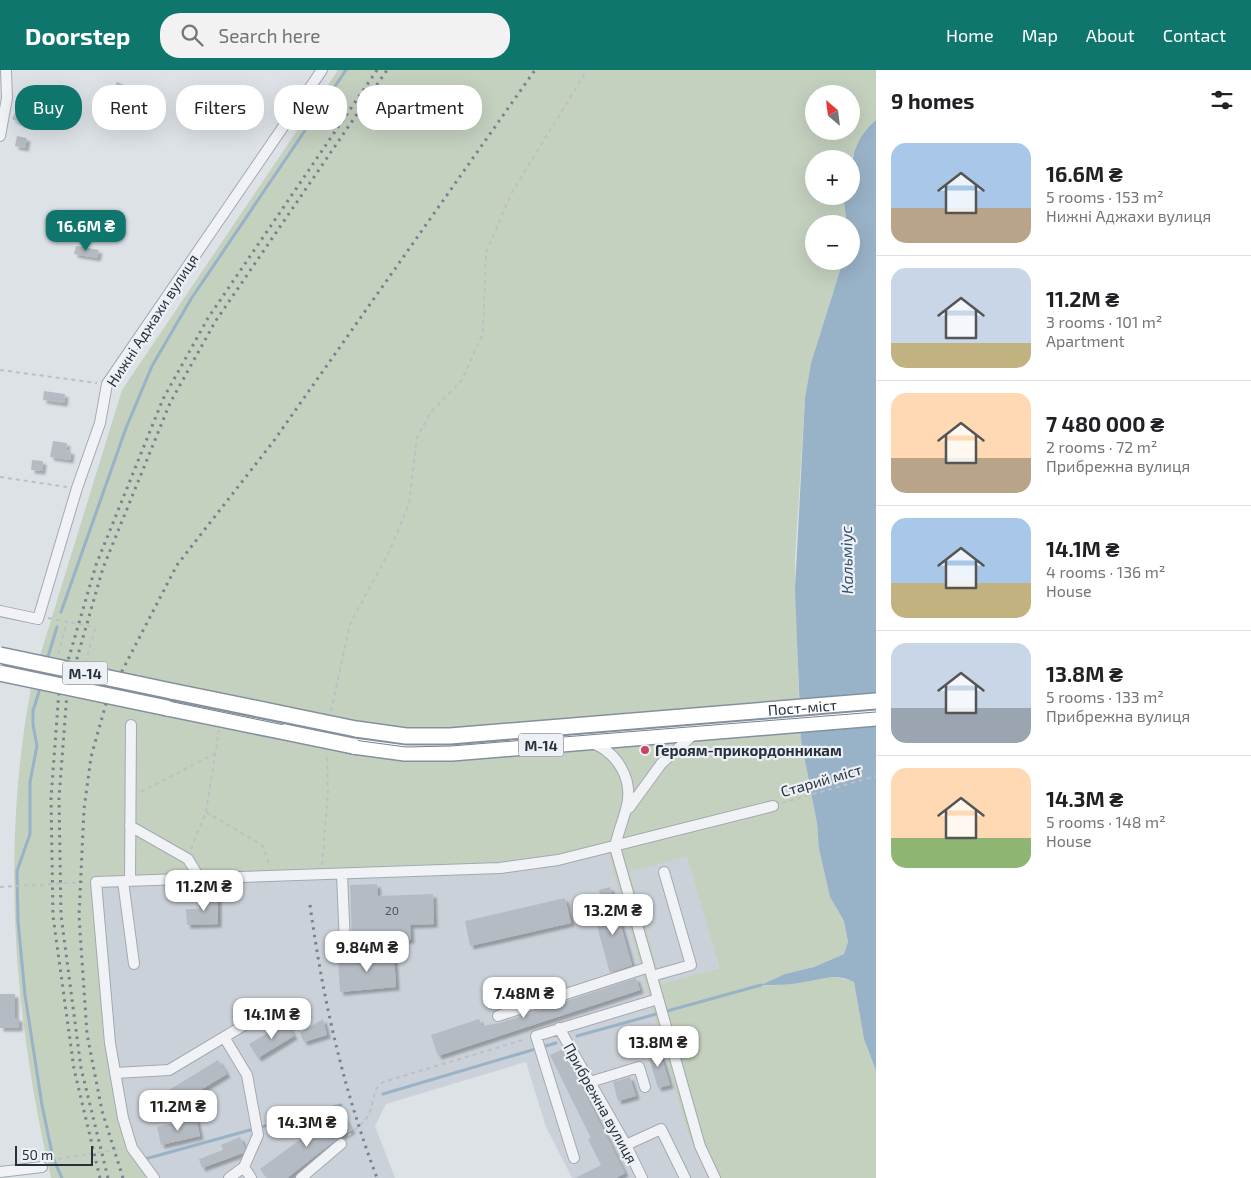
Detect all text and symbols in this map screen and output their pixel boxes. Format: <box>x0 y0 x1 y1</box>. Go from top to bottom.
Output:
search box <box>160 13 510 58</box>
text: Doorstep <box>25 21 130 50</box>
icon: search <box>178 21 206 49</box>
text: Search here <box>218 24 321 47</box>
text: Home <box>946 24 994 46</box>
text: Map <box>1022 24 1058 46</box>
text: About <box>1086 24 1135 46</box>
text: Contact <box>1163 24 1226 46</box>
chip: Buy <box>15 85 82 130</box>
chip: Rent <box>92 85 166 130</box>
chip: Filters <box>176 85 264 130</box>
chip: New <box>274 85 347 130</box>
chip: Apartment <box>357 85 482 130</box>
north arrow <box>805 85 860 140</box>
map controls <box>805 85 860 270</box>
icon: filters <box>1208 86 1236 114</box>
text: 9 homes <box>891 88 974 113</box>
button: + <box>805 150 860 205</box>
text: 16.6M ₴ <box>1046 161 1123 186</box>
icon: home <box>931 163 991 223</box>
text: 5 rooms · 153 m² <box>1046 187 1164 206</box>
text: Нижні Аджахи вулиця <box>1046 206 1211 225</box>
pin: 16.6M ₴ <box>40 210 132 252</box>
button: − <box>805 215 860 270</box>
text: 16.6M ₴ <box>57 216 115 235</box>
street label: Нижні Аджахи вулиця <box>102 250 203 390</box>
text: 11.2M ₴ <box>1046 286 1119 311</box>
icon: home <box>931 288 991 348</box>
text: 3 rooms · 101 m² <box>1046 312 1163 331</box>
text: Apartment <box>1046 331 1125 350</box>
text: 7 480 000 ₴ <box>1046 411 1164 436</box>
icon: home <box>931 413 991 473</box>
text: 2 rooms · 72 m² <box>1046 437 1157 456</box>
text: Прибрежна вулиця <box>1046 456 1190 475</box>
water label: Кальміус <box>836 526 856 594</box>
text: 14.1M ₴ <box>1046 536 1120 561</box>
icon: home <box>931 538 991 598</box>
text: 4 rooms · 136 m² <box>1046 562 1165 581</box>
text: House <box>1046 581 1092 600</box>
text: 13.8M ₴ <box>1046 661 1123 686</box>
road number: М-14 <box>62 662 108 684</box>
icon: home <box>931 663 991 723</box>
text: 5 rooms · 133 m² <box>1046 687 1164 706</box>
street label: Пост-міст <box>767 695 838 719</box>
text: Прибрежна вулиця <box>1046 706 1190 725</box>
road number: М-14 <box>518 734 564 756</box>
place label: Героям-прикордонникам <box>655 741 842 759</box>
marker: Героям-прикордонникам <box>639 744 651 756</box>
street label: Старий міст <box>778 760 864 800</box>
text: 14.3M ₴ <box>1046 786 1123 811</box>
icon: home <box>931 788 991 848</box>
text: 5 rooms · 148 m² <box>1046 812 1166 831</box>
text: House <box>1046 831 1092 850</box>
pin: 11.2M ₴ <box>158 870 250 912</box>
text: 11.2M ₴ <box>176 876 232 895</box>
pin: 13.2M ₴ <box>567 894 659 936</box>
text: 13.2M ₴ <box>584 900 642 919</box>
house number: 20 <box>385 903 399 917</box>
pin: 9.84M ₴ <box>321 930 413 973</box>
text: 9.84M ₴ <box>336 937 398 956</box>
pin: 7.48M ₴ <box>478 976 570 1019</box>
text: 7.48M ₴ <box>494 983 554 1002</box>
pin: 14.1M ₴ <box>226 998 318 1040</box>
text: 14.1M ₴ <box>244 1004 300 1023</box>
pin: 13.8M ₴ <box>612 1026 704 1068</box>
text: 13.8M ₴ <box>629 1032 687 1051</box>
street label: Прибрежна вулиця <box>560 1040 642 1167</box>
pin: 11.2M ₴ <box>132 1090 224 1132</box>
text: 11.2M ₴ <box>150 1096 206 1115</box>
pin: 14.3M ₴ <box>261 1106 353 1148</box>
text: 14.3M ₴ <box>278 1112 336 1131</box>
scale bar <box>15 1143 92 1166</box>
text: 50 m <box>22 1146 53 1163</box>

